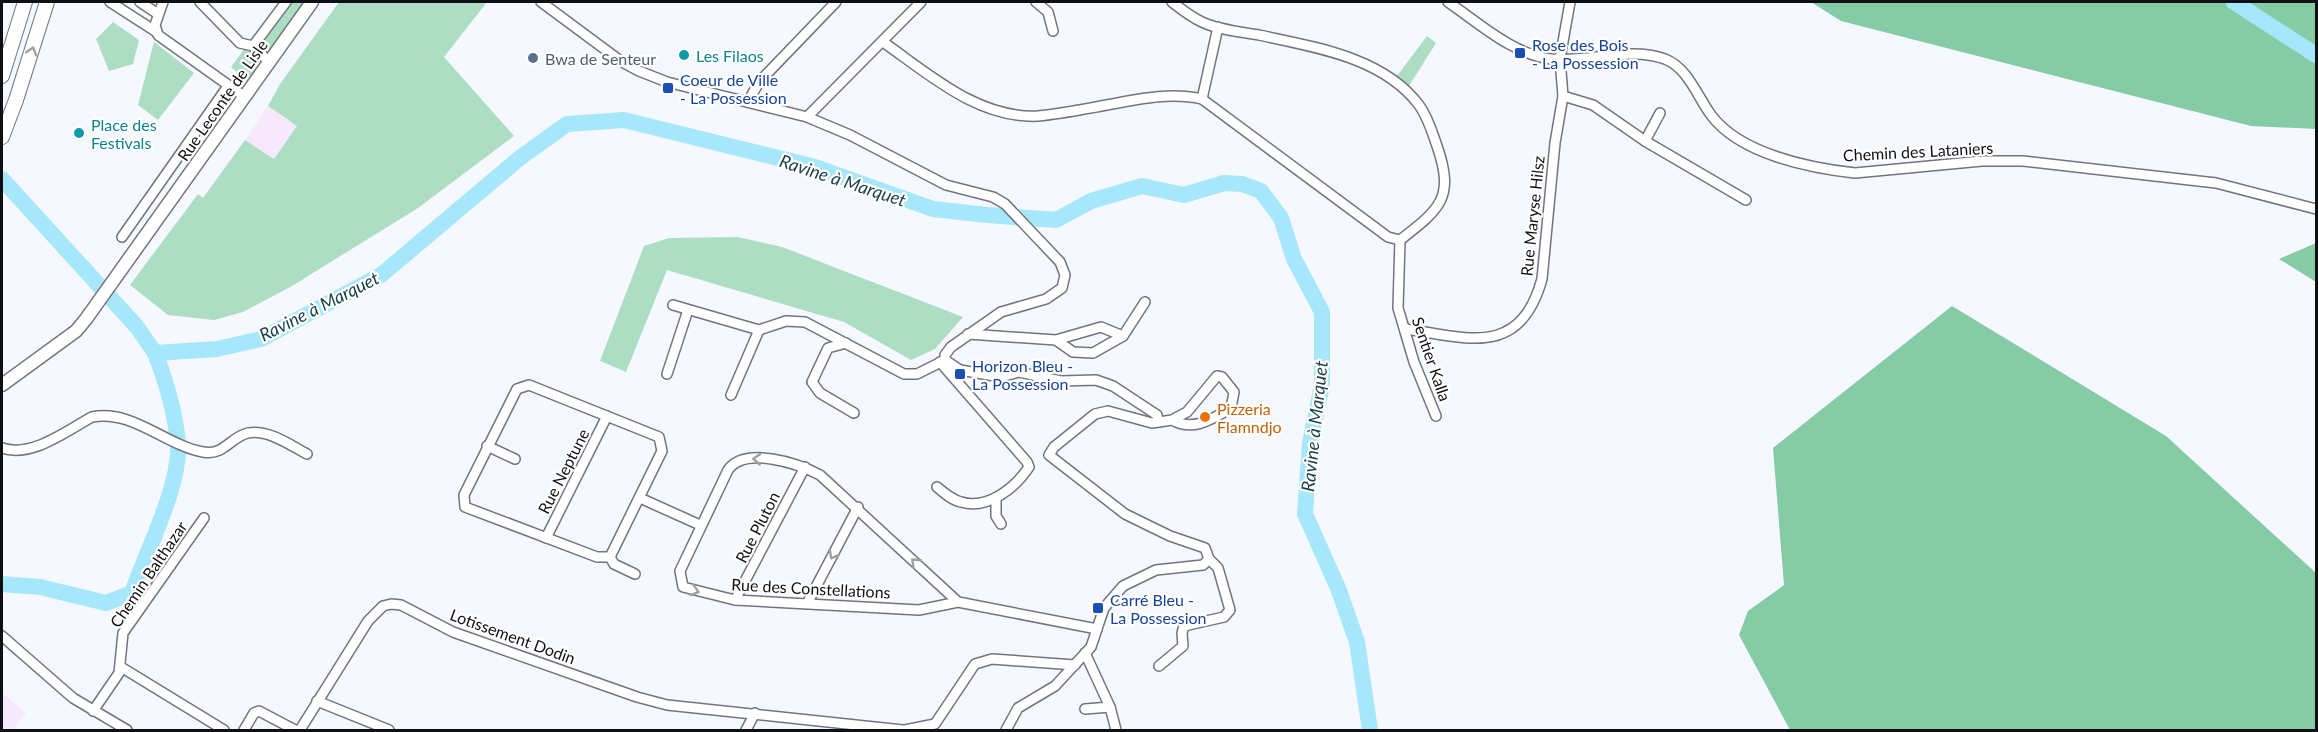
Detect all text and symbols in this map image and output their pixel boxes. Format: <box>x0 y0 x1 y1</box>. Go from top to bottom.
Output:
place label: Rose des Bois - La Possession <box>1532 35 1639 72</box>
street label: Rue Leconte de Lisle <box>173 36 271 164</box>
one-way arrow <box>25 46 37 57</box>
place label: Les Filaos <box>696 46 764 65</box>
marker: Rose des Bois - La Possession <box>1513 46 1527 60</box>
marker: Les Filaos <box>677 48 691 62</box>
place label: Bwa de Senteur <box>545 49 656 68</box>
marker: Bwa de Senteur <box>526 51 540 65</box>
place label: Coeur de Ville - La Possession <box>680 70 787 107</box>
marker: Coeur de Ville - La Possession <box>661 81 675 95</box>
place label: Place des Festivals <box>91 115 157 152</box>
marker: Place des Festivals <box>72 126 86 140</box>
street label: Chemin des Lataniers <box>1843 138 1994 164</box>
water label: Ravine à Marquet <box>777 149 910 211</box>
street label: Rue Maryse Hilsz <box>1516 155 1548 277</box>
water label: Ravine à Marquet <box>255 266 383 346</box>
street label: Sentier Kalla <box>1409 314 1455 404</box>
place label: Horizon Bleu - La Possession <box>972 356 1073 393</box>
water label: Ravine à Marquet <box>1296 359 1332 493</box>
marker: Horizon Bleu - La Possession <box>953 367 967 381</box>
place label: Pizzeria Flamndjo <box>1217 399 1282 436</box>
marker: Pizzeria Flamndjo <box>1198 410 1212 424</box>
street label: Rue Neptune <box>534 425 592 517</box>
one-way arrow <box>752 453 761 466</box>
street label: Rue Pluton <box>731 488 783 566</box>
street label: Chemin Balthazar <box>106 517 191 631</box>
one-way arrow <box>829 549 840 559</box>
one-way arrow <box>912 558 923 569</box>
street label: Rue des Constellations <box>731 574 891 602</box>
one-way arrow <box>689 583 699 596</box>
place label: Carré Bleu - La Possession <box>1110 590 1207 627</box>
marker: Carré Bleu - La Possession <box>1091 601 1105 615</box>
street label: Lotissement Dodin <box>448 605 578 667</box>

